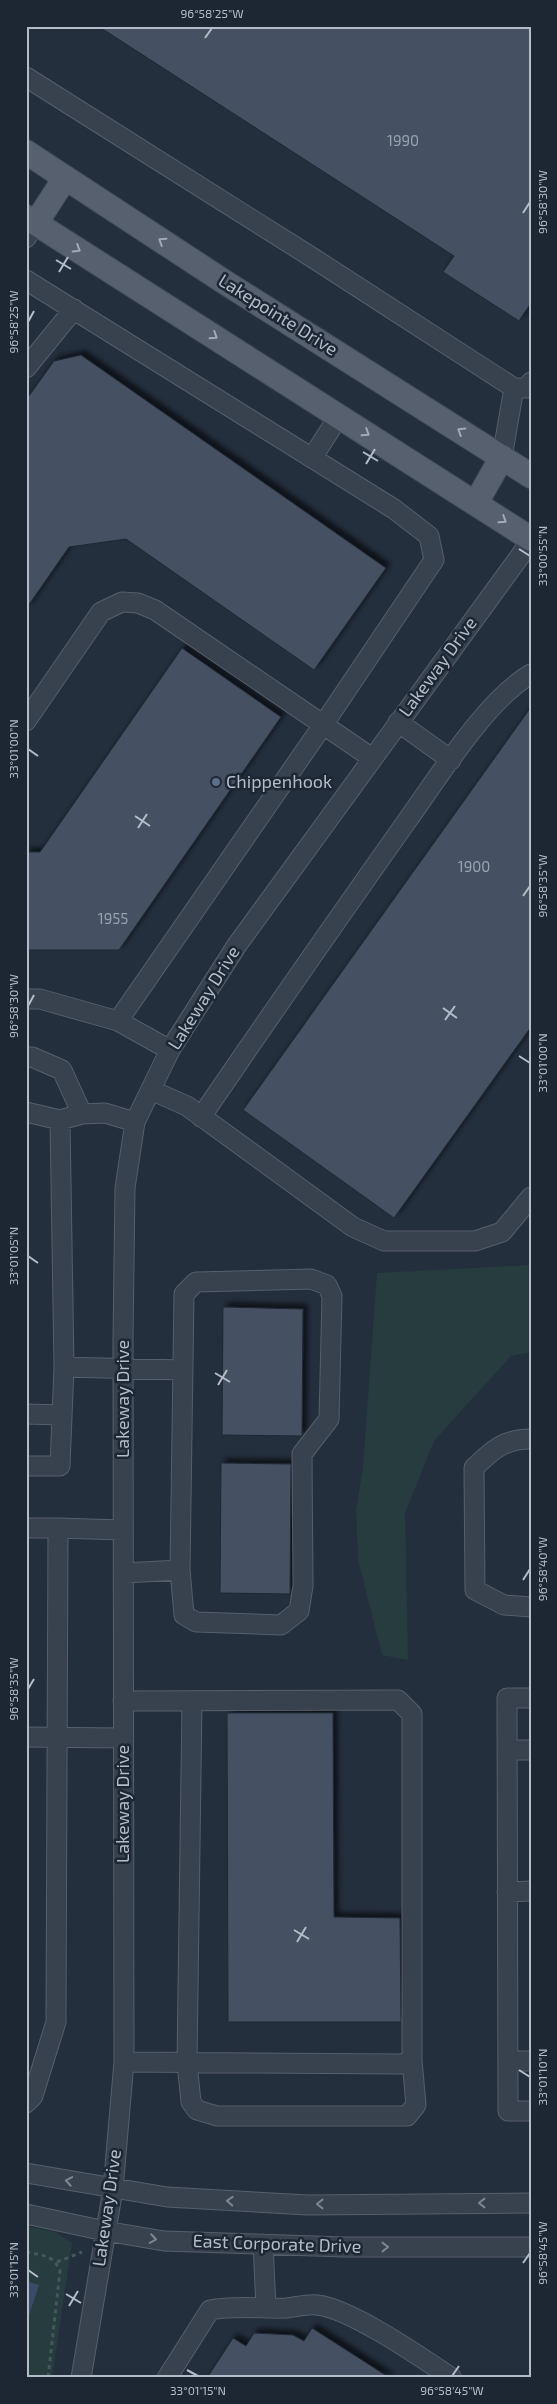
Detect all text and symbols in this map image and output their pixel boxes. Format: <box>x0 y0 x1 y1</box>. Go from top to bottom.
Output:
text: 96°58'25"W <box>180 6 244 20</box>
house number: 1990 <box>387 131 419 149</box>
text: 96°58'30"W <box>535 170 549 234</box>
one-way arrow <box>158 238 167 247</box>
one-way arrow <box>71 243 81 252</box>
street label: Lakepointe Drive <box>215 269 342 360</box>
text: 96°58'25"W <box>6 290 20 354</box>
one-way arrow <box>209 330 218 339</box>
one-way arrow <box>360 427 370 436</box>
one-way arrow <box>457 428 467 437</box>
one-way arrow <box>498 514 507 524</box>
text: 33°00'55"N <box>535 526 549 586</box>
street label: Lakeway Drive <box>394 612 481 721</box>
text: 33°01'00"N <box>6 719 20 779</box>
place label: Chippenhook <box>226 770 332 792</box>
marker: Chippenhook <box>210 776 222 788</box>
text: 96°58'35"W <box>535 854 549 918</box>
house number: 1900 <box>458 857 490 875</box>
house number: 1955 <box>98 909 128 927</box>
street label: Lakeway Drive <box>162 942 244 1053</box>
text: 96°58'30"W <box>6 974 20 1038</box>
text: 33°01'00"N <box>535 1033 549 1093</box>
text: 33°01'05"N <box>6 1227 20 1285</box>
street label: Lakeway Drive <box>111 1340 133 1458</box>
text: 96°58'40"W <box>535 1537 549 1601</box>
text: 96°58'35"W <box>6 1657 20 1721</box>
street label: Lakeway Drive <box>111 1745 133 1863</box>
text: 33°01'10"N <box>535 2049 549 2105</box>
street label: Lakeway Drive <box>87 2148 125 2268</box>
one-way arrow <box>65 2177 74 2187</box>
one-way arrow <box>225 2195 233 2206</box>
one-way arrow <box>478 2198 486 2208</box>
one-way arrow <box>315 2199 323 2210</box>
text: 96°58'45"W <box>535 2221 549 2285</box>
street label: East Corporate Drive <box>192 2229 362 2257</box>
one-way arrow <box>149 2233 157 2244</box>
text: 33°01'15"N <box>6 2242 20 2298</box>
one-way arrow <box>382 2242 389 2252</box>
text: 33°01'15"N <box>170 2383 226 2397</box>
text: 96°58'45"W <box>420 2383 484 2397</box>

